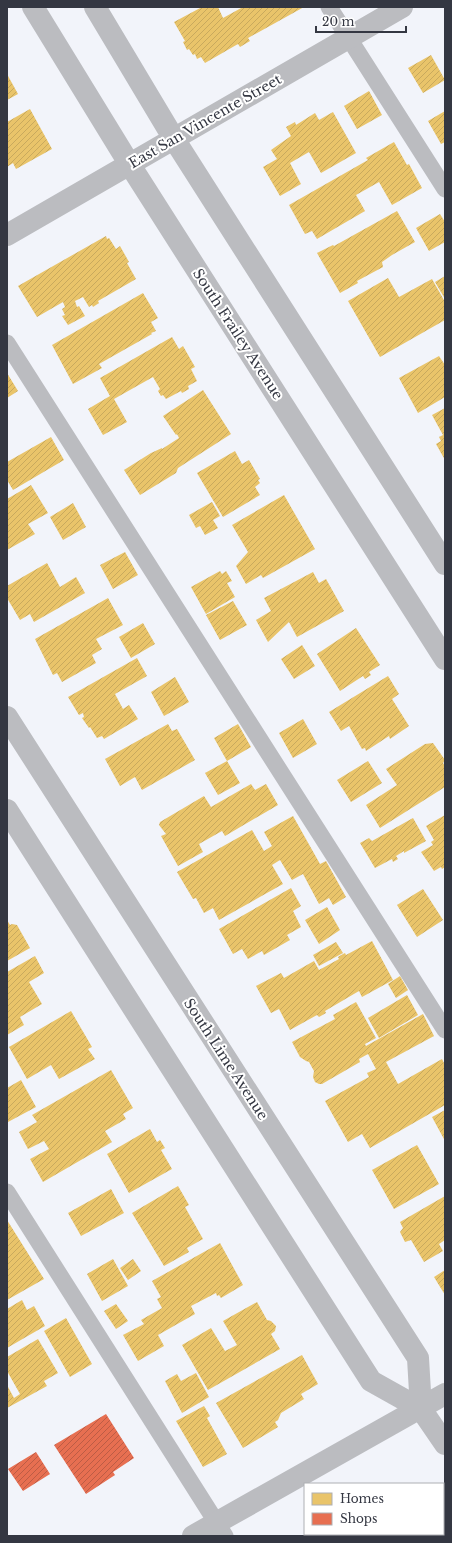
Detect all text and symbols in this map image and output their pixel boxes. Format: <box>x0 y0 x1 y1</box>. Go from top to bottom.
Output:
scale bar <box>316 8 406 34</box>
text: 20 m <box>322 14 354 29</box>
street label: East San Vincente Street <box>125 70 285 172</box>
street label: South Frailey Avenue <box>189 265 287 403</box>
street label: South Lime Avenue <box>180 995 272 1123</box>
legend <box>304 1483 444 1535</box>
text: Homes <box>340 1491 384 1506</box>
text: Shops <box>340 1511 377 1526</box>

